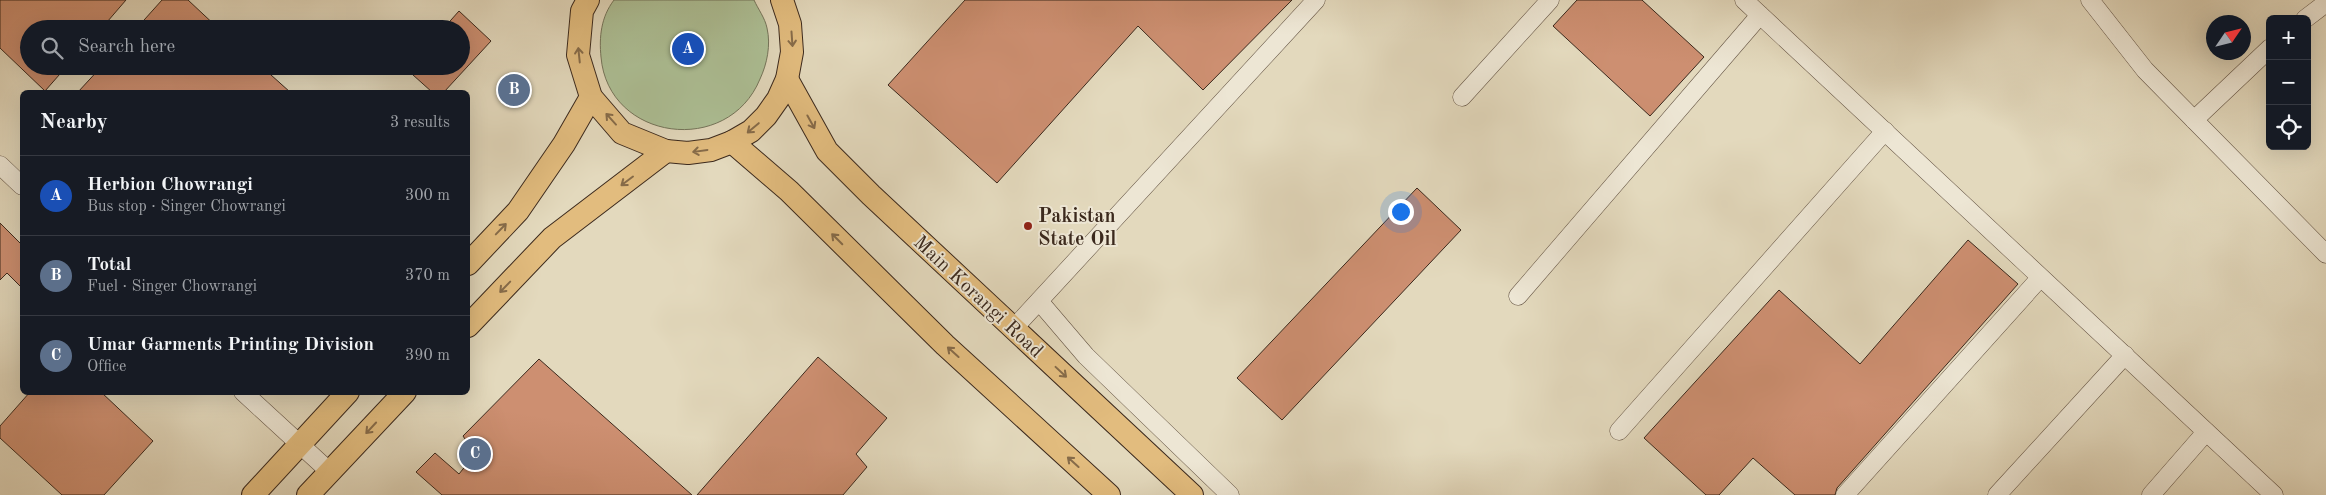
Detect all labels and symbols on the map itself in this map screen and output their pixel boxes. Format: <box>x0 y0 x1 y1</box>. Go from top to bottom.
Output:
north arrow <box>2206 15 2251 60</box>
pin: A <box>672 30 704 68</box>
one-way arrow <box>787 31 796 47</box>
one-way arrow <box>574 47 584 63</box>
pin: B <box>498 71 530 109</box>
one-way arrow <box>605 113 616 126</box>
one-way arrow <box>806 114 816 129</box>
one-way arrow <box>747 122 760 133</box>
one-way arrow <box>692 146 708 156</box>
one-way arrow <box>621 175 634 186</box>
your location <box>1388 199 1414 225</box>
place label: Pakistan State Oil <box>1038 207 1116 250</box>
marker: Pakistan State Oil <box>1022 220 1034 232</box>
one-way arrow <box>495 223 507 235</box>
one-way arrow <box>831 232 843 245</box>
street label: Main Korangi Road <box>909 233 1046 362</box>
one-way arrow <box>499 281 511 293</box>
one-way arrow <box>946 346 959 358</box>
one-way arrow <box>1054 366 1067 378</box>
one-way arrow <box>365 422 377 434</box>
pin: C <box>459 435 491 473</box>
one-way arrow <box>1066 456 1079 468</box>

